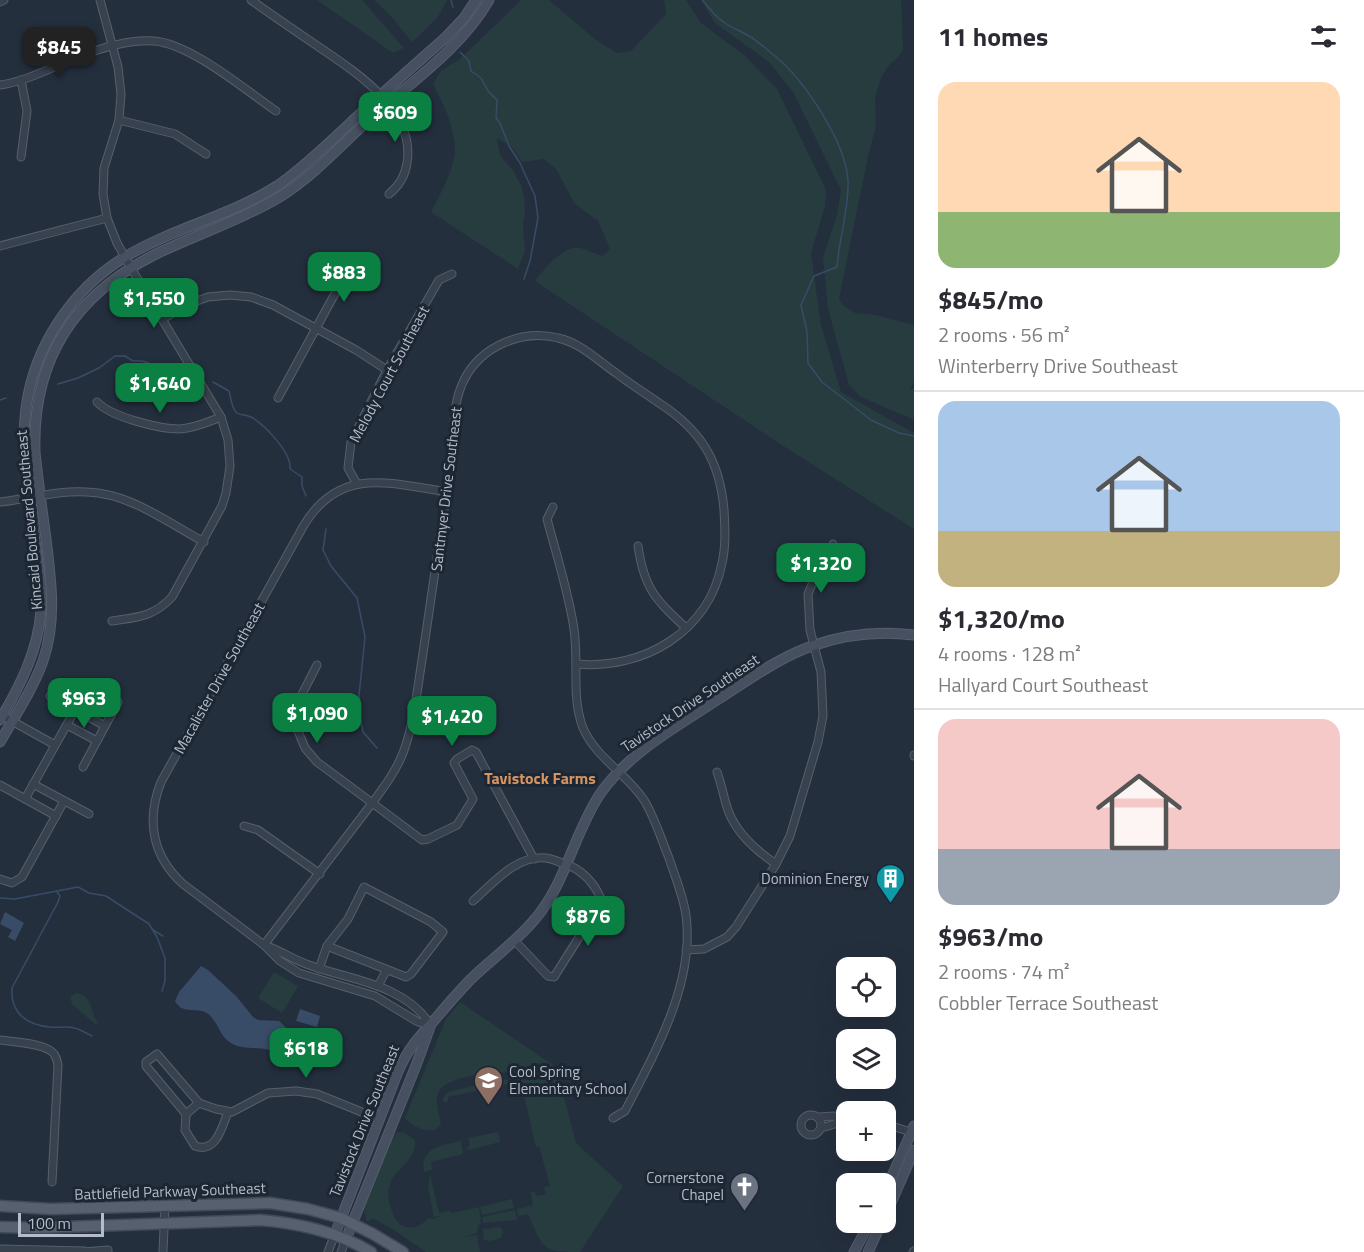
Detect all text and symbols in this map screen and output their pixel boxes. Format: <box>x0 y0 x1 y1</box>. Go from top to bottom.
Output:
text: 11 homes <box>938 17 1048 56</box>
icon: filters <box>1307 20 1340 53</box>
pin: $845 <box>23 27 95 78</box>
text: $845 <box>37 31 81 62</box>
pin: $609 <box>359 92 431 143</box>
text: $609 <box>373 96 417 127</box>
icon: home <box>1085 121 1193 229</box>
pin: $883 <box>308 252 380 303</box>
text: $883 <box>322 256 366 287</box>
pin: $1,550 <box>105 278 203 329</box>
text: $845/mo <box>938 280 1043 319</box>
text: $1,550 <box>123 282 185 313</box>
street label: Melody Court Southeast <box>343 301 435 447</box>
text: 2 rooms · 56 m² <box>938 319 1070 350</box>
text: Winterberry Drive Southeast <box>938 350 1178 381</box>
pin: $1,640 <box>111 363 209 414</box>
text: $1,640 <box>129 367 191 398</box>
street label: Santmyer Drive Southeast <box>425 405 468 572</box>
street label: Kincaid Boulevard Southeast <box>10 429 48 611</box>
icon: home <box>1085 440 1193 548</box>
pin: $1,320 <box>772 543 870 594</box>
text: $1,320 <box>790 547 852 578</box>
street label: Macalister Drive Southeast <box>168 597 271 758</box>
text: $1,320/mo <box>938 599 1065 638</box>
text: 4 rooms · 128 m² <box>938 638 1081 669</box>
street label: Tavistock Drive Southeast <box>616 648 764 758</box>
text: Hallyard Court Southeast <box>938 669 1148 700</box>
pin: $963 <box>48 678 120 729</box>
text: $963 <box>62 682 106 713</box>
pin: $1,090 <box>268 693 366 744</box>
pin: $1,420 <box>403 696 501 747</box>
text: $1,090 <box>286 697 348 728</box>
text: $1,420 <box>421 700 483 731</box>
icon: home <box>1085 758 1193 866</box>
district label: Tavistock Farms <box>484 766 596 790</box>
building icon: Dominion Energy <box>874 862 906 904</box>
place label: Dominion Energy <box>761 867 869 890</box>
pin: $876 <box>552 896 624 947</box>
text: $876 <box>566 900 610 931</box>
text: $963/mo <box>938 917 1043 956</box>
text: 2 rooms · 74 m² <box>938 956 1070 987</box>
map controls <box>836 957 896 1233</box>
button: locate <box>836 957 896 1017</box>
text: Cobbler Terrace Southeast <box>938 987 1158 1018</box>
pin: $618 <box>270 1028 342 1079</box>
button: layers <box>836 1029 896 1089</box>
text: $618 <box>284 1032 328 1063</box>
street label: Tavistock Drive Southeast <box>323 1041 405 1201</box>
place label: Cool Spring Elementary School <box>509 1060 627 1100</box>
school or university icon: Cool Spring Elementary School <box>472 1064 504 1106</box>
button: + <box>836 1101 896 1161</box>
place label: Cornerstone Chapel <box>646 1166 724 1206</box>
church icon: Cornerstone Chapel <box>729 1170 761 1212</box>
button: − <box>836 1173 896 1233</box>
street label: Battlefield Parkway Southeast <box>74 1176 267 1206</box>
scale bar <box>18 1210 104 1238</box>
text: 100 m <box>27 1211 71 1235</box>

